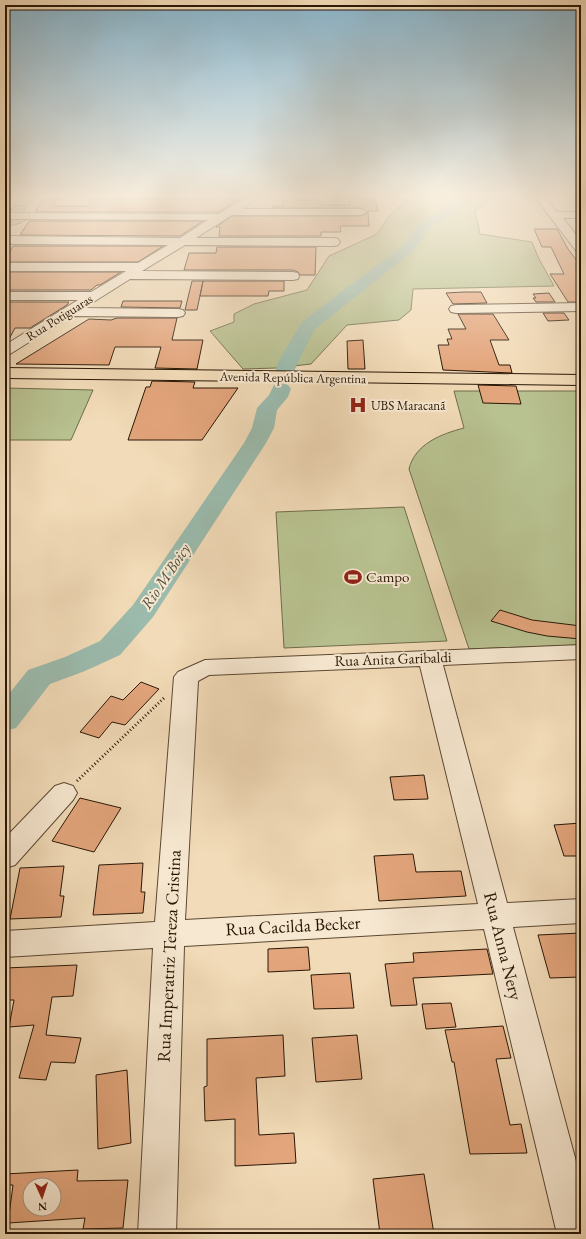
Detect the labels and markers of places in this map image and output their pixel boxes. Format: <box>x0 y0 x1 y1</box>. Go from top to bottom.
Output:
hospital icon: UBS Maracanã <box>348 395 368 415</box>
place label: UBS Maracanã <box>371 397 446 414</box>
sports icon: Campo <box>343 567 363 587</box>
place label: Campo <box>366 567 410 586</box>

